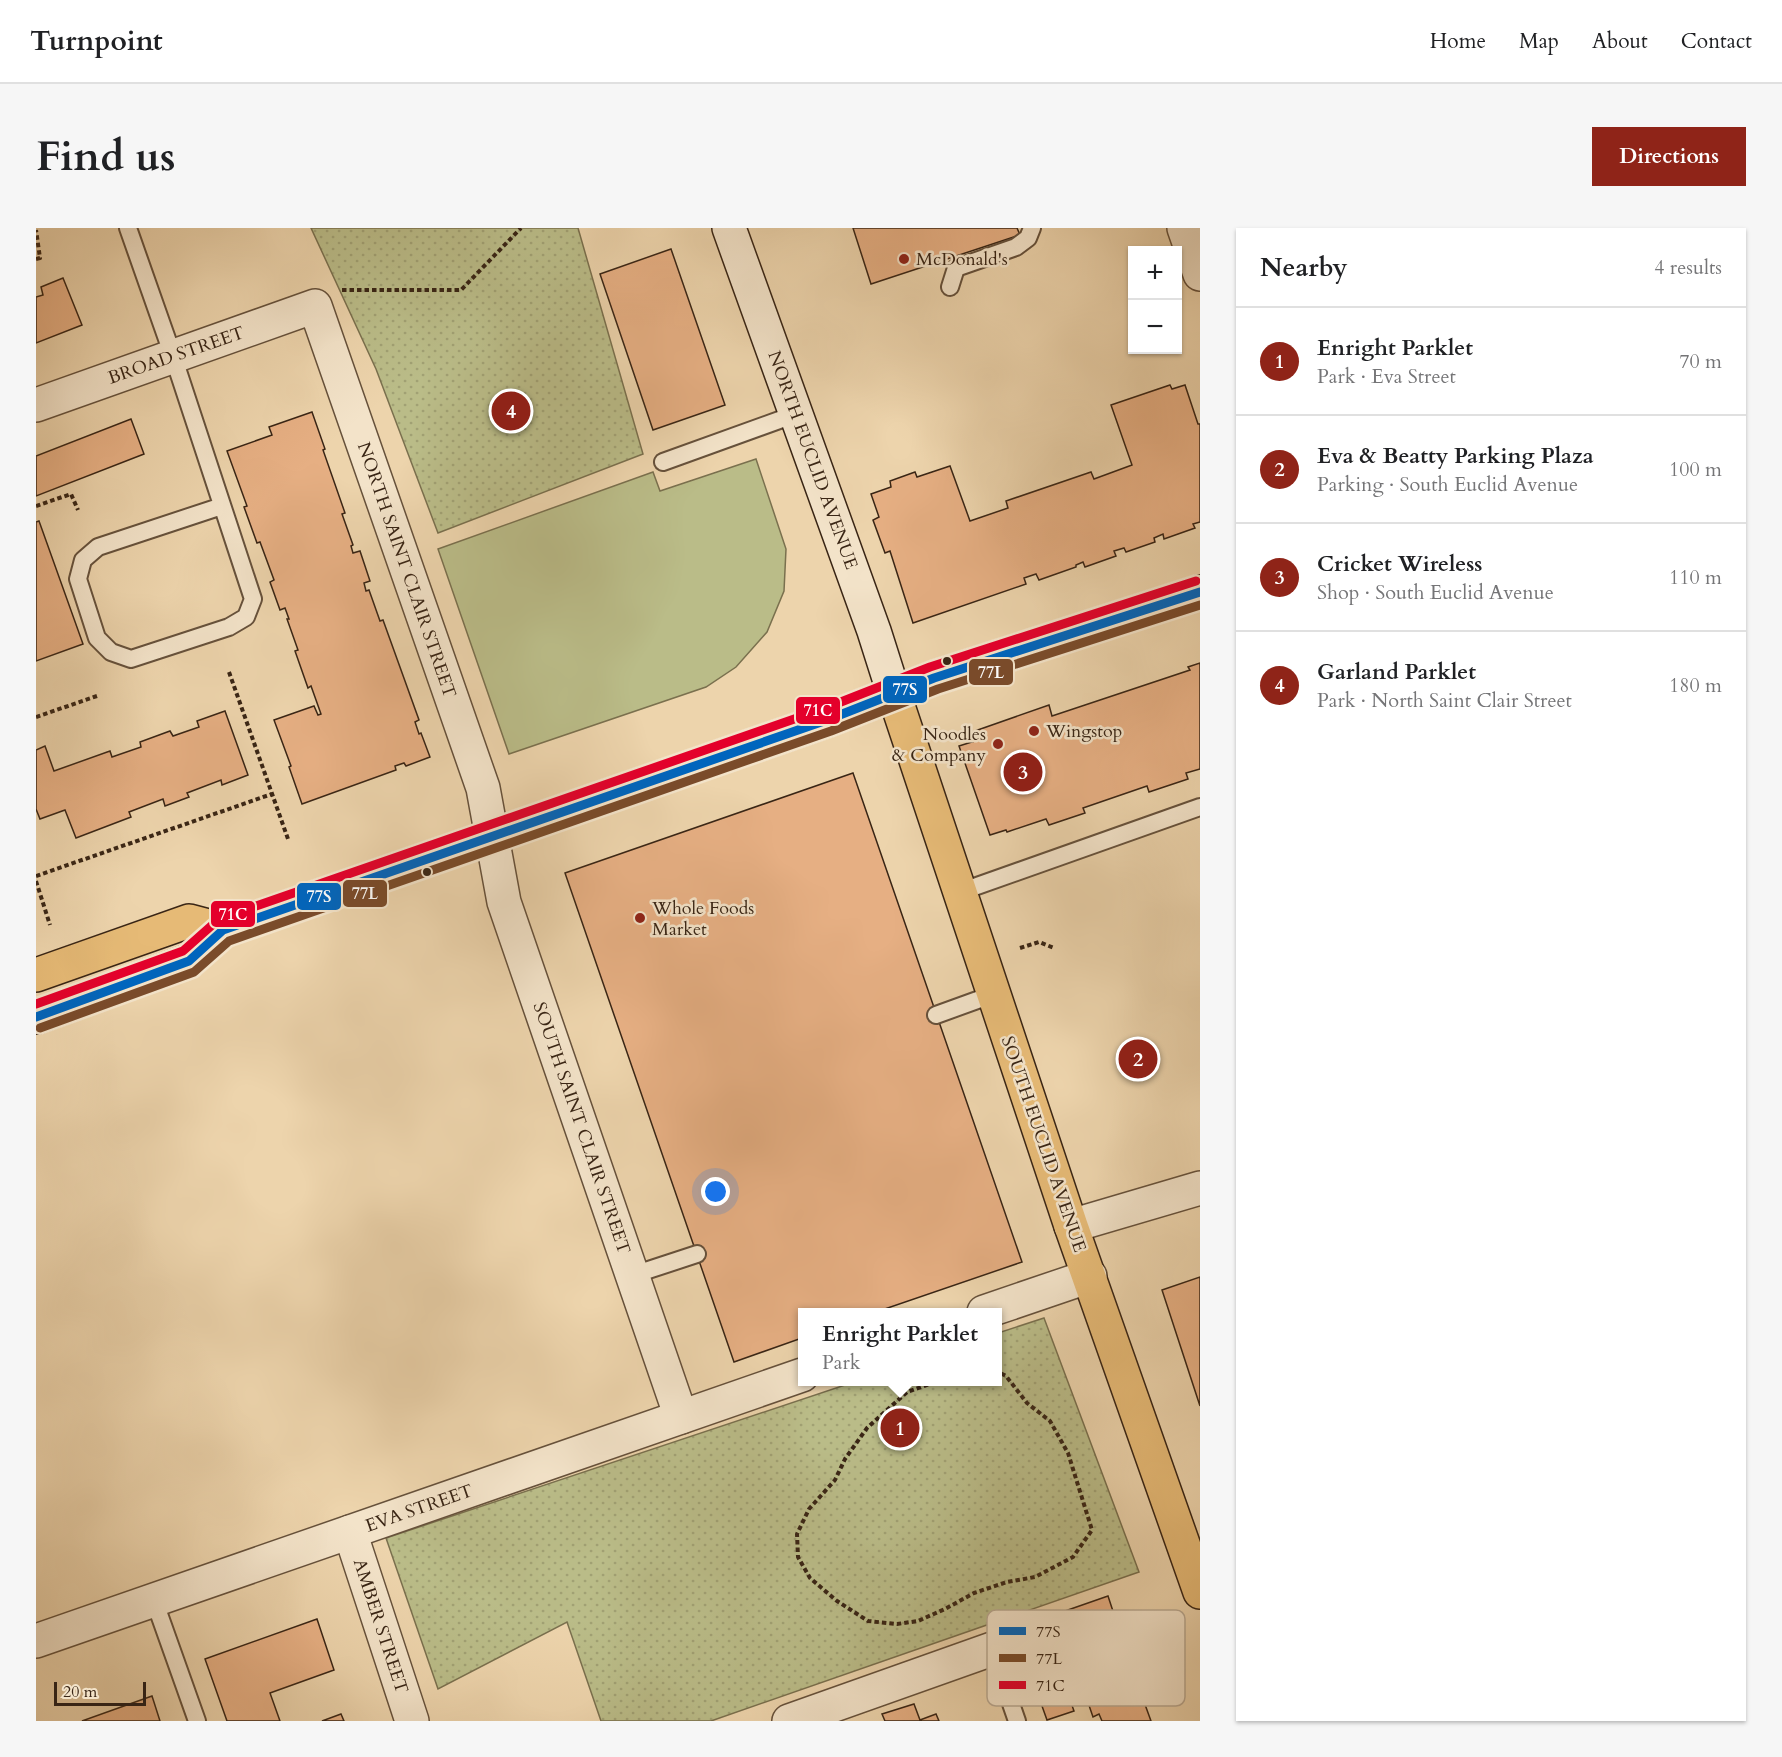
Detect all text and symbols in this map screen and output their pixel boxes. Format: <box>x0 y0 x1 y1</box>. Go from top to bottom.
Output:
text: Turnpoint <box>30 22 163 60</box>
text: Home <box>1430 27 1486 56</box>
text: Map <box>1519 27 1559 56</box>
text: About <box>1592 27 1648 56</box>
text: Contact <box>1681 27 1752 56</box>
button: Directions <box>1592 127 1746 186</box>
text: Find us <box>36 128 176 185</box>
map controls <box>1128 246 1182 354</box>
button: + <box>1128 246 1182 300</box>
place label: McDonald's <box>916 247 1008 272</box>
text: Nearby <box>1260 250 1348 285</box>
marker: McDonald's <box>897 252 911 266</box>
text: 4 results <box>1654 254 1722 281</box>
button: − <box>1128 300 1182 354</box>
street label: BROAD STREET <box>105 320 248 391</box>
text: Enright Parklet <box>1317 333 1473 363</box>
street label: NORTH EUCLID AVENUE <box>761 347 864 573</box>
text: 1 <box>1274 348 1285 375</box>
text: 70 m <box>1679 348 1722 375</box>
text: Park · Eva Street <box>1317 363 1456 390</box>
pin: 4 <box>492 388 530 434</box>
street label: NORTH SAINT CLAIR STREET <box>351 439 462 701</box>
text: Eva & Beatty Parking Plaza <box>1317 441 1594 471</box>
text: 2 <box>1274 456 1285 483</box>
text: 100 m <box>1669 456 1722 483</box>
text: Parking · South Euclid Avenue <box>1317 471 1578 498</box>
text: Cricket Wireless <box>1317 549 1483 579</box>
text: 3 <box>1274 564 1285 591</box>
text: 110 m <box>1669 564 1722 591</box>
text: Shop · South Euclid Avenue <box>1317 579 1554 606</box>
unlabelled marker <box>941 655 953 667</box>
text: Garland Parklet <box>1317 657 1476 687</box>
line badge: 77L <box>968 658 1014 686</box>
text: 77L <box>978 662 1005 684</box>
text: 4 <box>1274 672 1285 699</box>
text: 180 m <box>1669 672 1722 699</box>
line badge: 77S <box>882 675 928 704</box>
text: 77S <box>893 679 917 701</box>
text: Park · North Saint Clair Street <box>1317 687 1572 714</box>
line badge: 71C <box>795 696 841 725</box>
text: 71C <box>804 700 832 722</box>
place label: Wingstop <box>1045 719 1122 744</box>
place label: Noodles & Company <box>892 722 986 768</box>
marker: Wingstop <box>1027 724 1041 738</box>
marker: Noodles & Company <box>991 737 1005 751</box>
pin: 3 <box>1004 750 1042 794</box>
unlabelled marker <box>421 866 433 878</box>
line badge: 77L <box>342 879 388 908</box>
line badge: 77S <box>296 882 342 911</box>
text: 77L <box>352 883 379 905</box>
text: 77S <box>307 886 331 908</box>
place label: Whole Foods Market <box>651 896 754 942</box>
line badge: 71C <box>210 900 256 928</box>
text: 71C <box>219 904 247 926</box>
marker: Whole Foods Market <box>633 911 647 925</box>
street label: SOUTH SAINT CLAIR STREET <box>527 999 636 1257</box>
street label: SOUTH EUCLID AVENUE <box>995 1033 1092 1255</box>
pin: 2 <box>1118 1036 1158 1082</box>
your location <box>701 1177 730 1206</box>
popup <box>798 1308 1002 1386</box>
text: Enright Parklet <box>822 1319 978 1349</box>
text: Park <box>822 1349 860 1376</box>
pin: 1 <box>880 1406 920 1450</box>
street label: EVA STREET <box>362 1478 476 1539</box>
street label: AMBER STREET <box>347 1555 414 1697</box>
legend <box>987 1610 1185 1706</box>
text: 77S <box>1036 1621 1060 1643</box>
text: 77L <box>1036 1648 1062 1670</box>
text: 71C <box>1036 1675 1065 1697</box>
scale bar <box>54 1679 146 1706</box>
text: 20 m <box>63 1681 97 1703</box>

